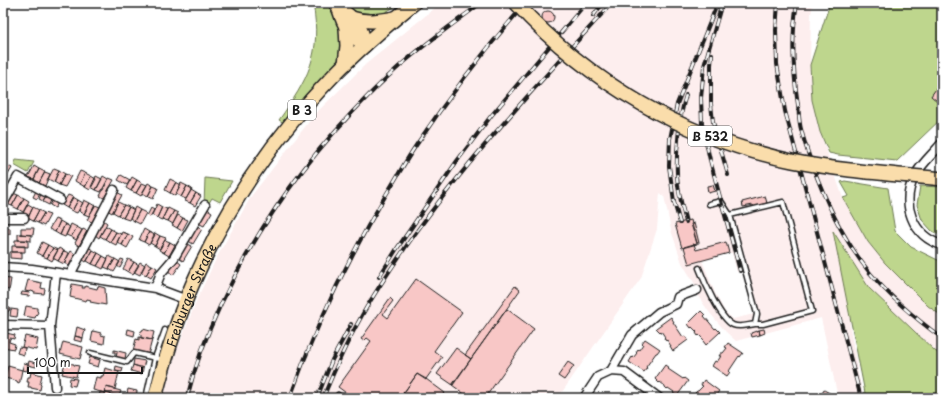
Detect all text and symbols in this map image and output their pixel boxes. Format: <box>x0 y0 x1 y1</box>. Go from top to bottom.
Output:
road number: B 3 <box>288 100 316 120</box>
road number: B 532 <box>688 126 732 146</box>
street label: Freiburger Straße <box>160 240 220 349</box>
scale bar <box>28 349 142 375</box>
text: 100 m <box>34 353 71 371</box>

